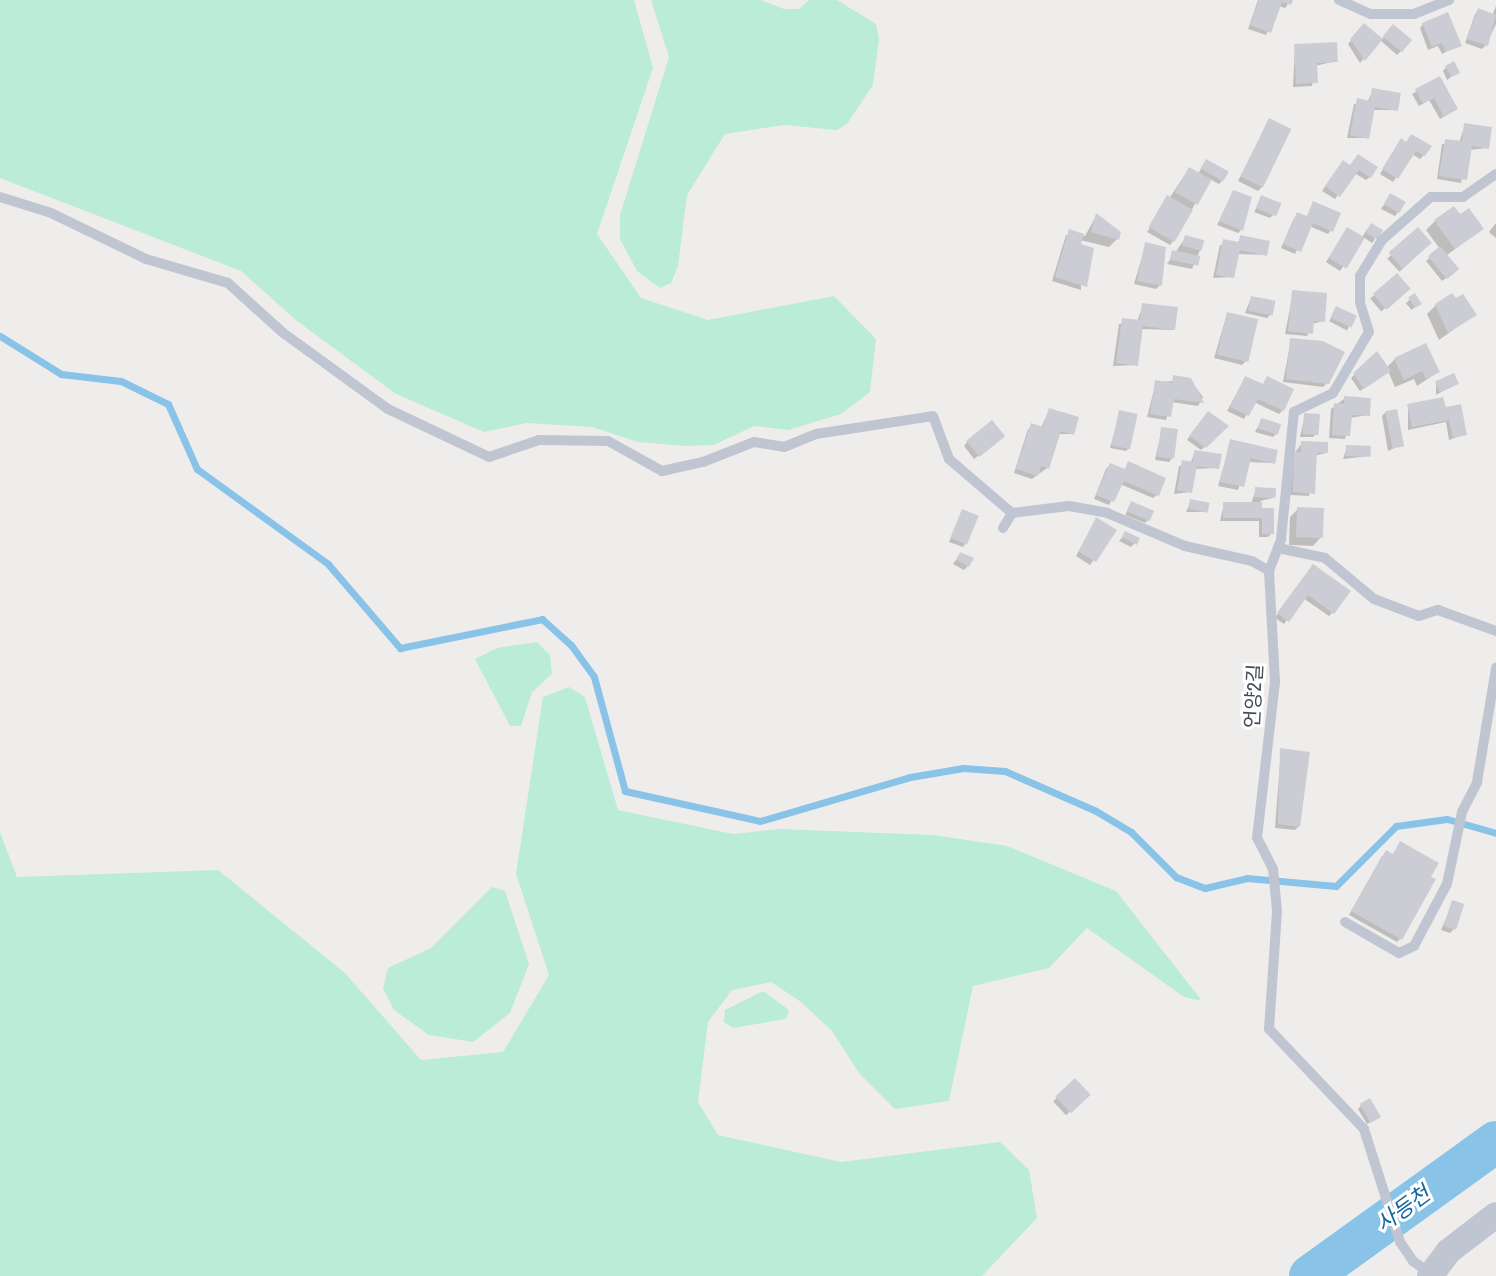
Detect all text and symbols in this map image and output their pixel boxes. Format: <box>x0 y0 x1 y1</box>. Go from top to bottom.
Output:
street label: 언양2길 <box>1239 663 1267 729</box>
water label: 사등천 <box>1371 1180 1435 1238</box>

